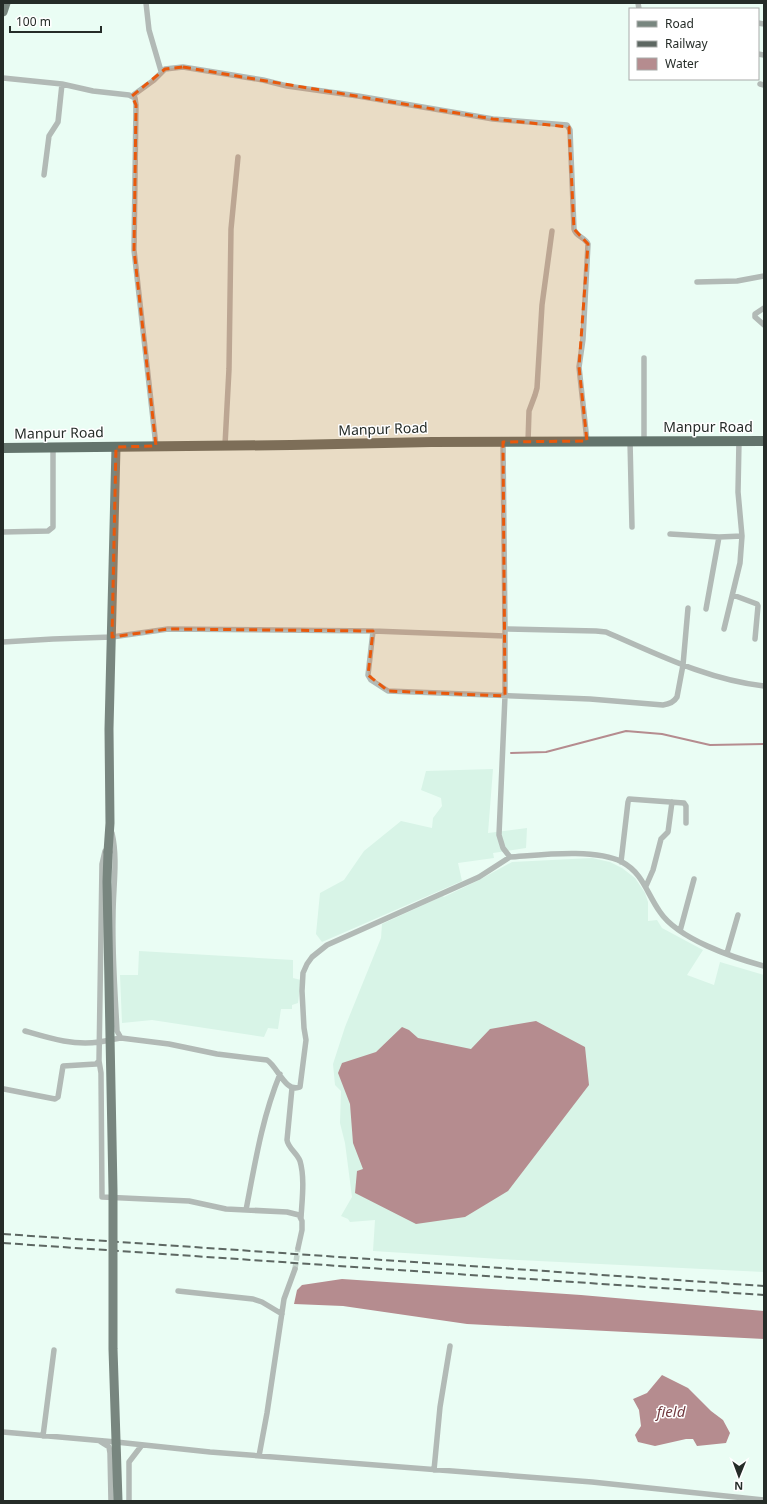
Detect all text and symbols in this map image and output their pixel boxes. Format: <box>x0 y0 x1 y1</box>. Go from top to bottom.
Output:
scale bar <box>10 8 101 34</box>
legend <box>629 8 759 80</box>
text: 100 m <box>16 13 51 30</box>
text: Road <box>665 15 694 32</box>
text: Railway <box>665 35 709 52</box>
text: Water <box>665 55 699 72</box>
street label: Manpur Road <box>338 417 428 440</box>
street label: Manpur Road <box>663 417 753 436</box>
street label: Manpur Road <box>14 422 104 443</box>
water label: field <box>655 1401 686 1421</box>
north arrow <box>719 1456 759 1496</box>
text: N <box>734 1479 743 1494</box>

